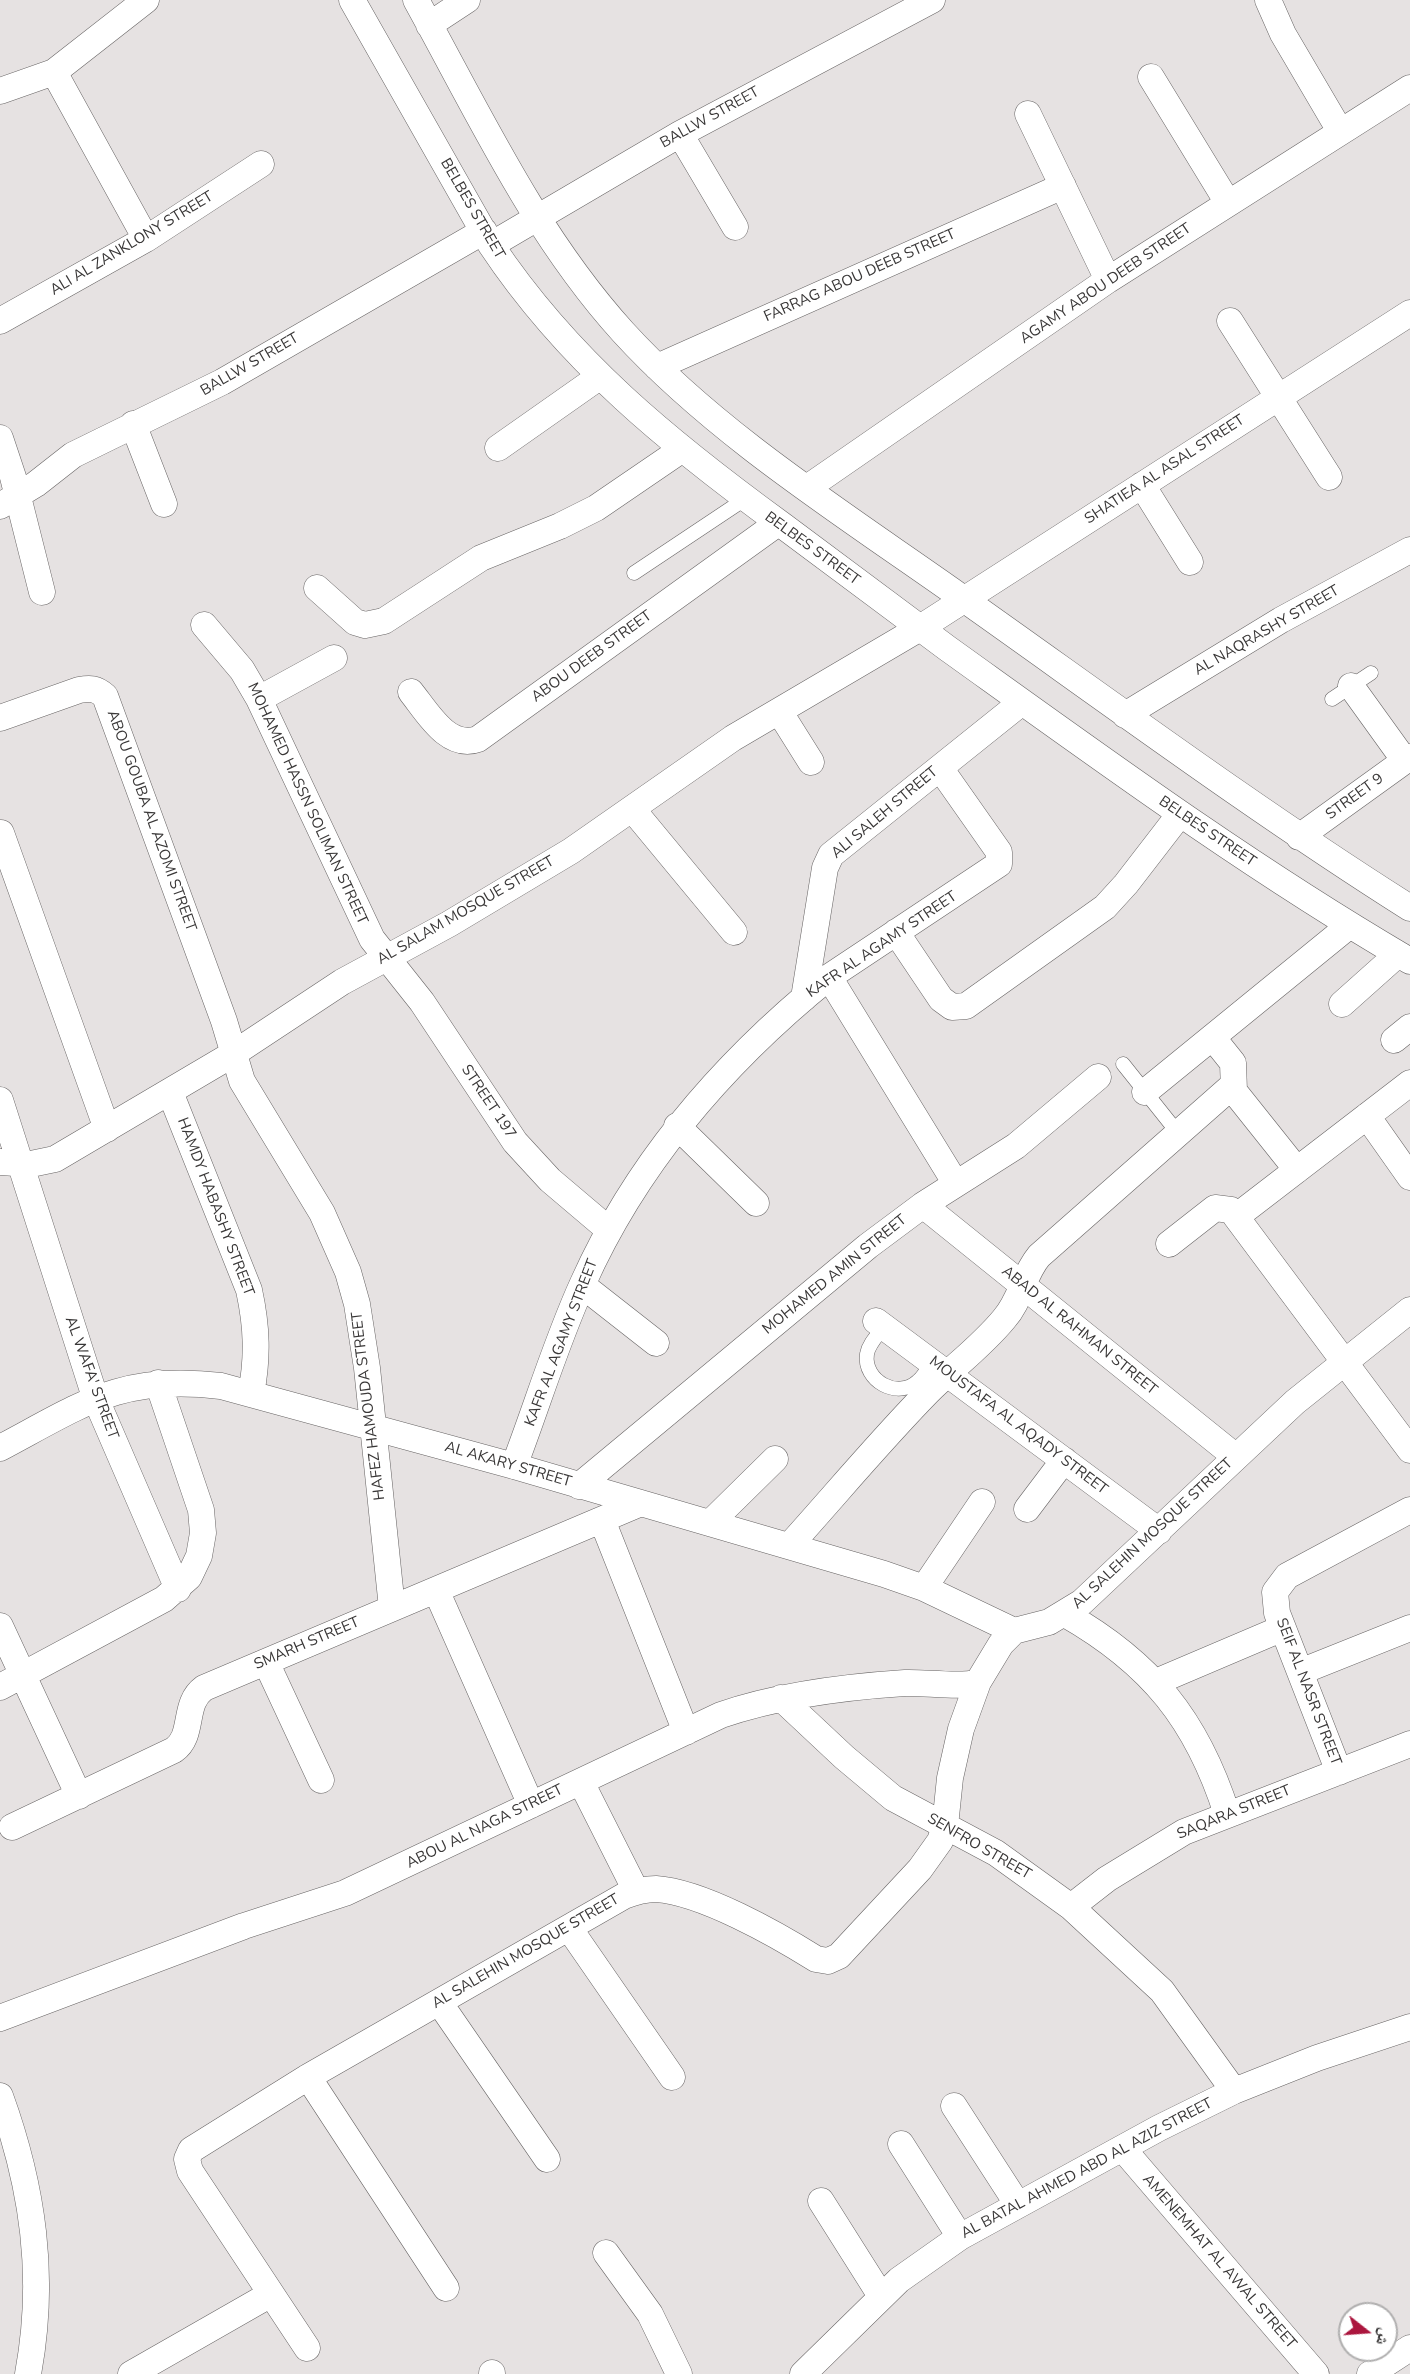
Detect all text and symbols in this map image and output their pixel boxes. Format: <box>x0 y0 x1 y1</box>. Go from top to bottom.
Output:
street label: BALLW STREET <box>657 83 763 153</box>
street label: BELBES STREET <box>436 155 508 263</box>
street label: ALI AL ZANKLONY STREET <box>47 188 217 300</box>
street label: AGAMY ABOU DEEB STREET <box>1017 220 1195 348</box>
street label: FARRAG ABOU DEEB STREET <box>761 225 959 327</box>
street label: BALLW STREET <box>198 330 302 400</box>
street label: SHATIEA AL ASAL STREET <box>1082 412 1248 528</box>
street label: BELBES STREET <box>761 508 863 590</box>
street label: AL NAQRASHY STREET <box>1191 582 1343 680</box>
street label: ABOU DEEB STREET <box>528 607 656 707</box>
street label: MOHAMED HASSN SOLIMAN STREET <box>243 680 371 928</box>
street label: ABOU GOUBA AL AZOMI STREET <box>102 708 200 934</box>
street label: ALI SALEH STREET <box>828 763 942 863</box>
street label: STREET 9 <box>1323 770 1387 824</box>
street label: BELBES STREET <box>1155 793 1259 871</box>
street label: AL SALAM MOSQUE STREET <box>374 853 558 969</box>
street label: KAFR AL AGAMY STREET <box>803 888 961 1002</box>
street label: STREET 197 <box>457 1062 519 1142</box>
street label: HAMDY HABASHY STREET <box>173 1115 257 1299</box>
street label: MOHAMED AMIN STREET <box>759 1211 911 1339</box>
street label: KAFR AL AGAMY STREET <box>522 1257 602 1429</box>
street label: ABAD AL RAHMAN STREET <box>998 1263 1160 1399</box>
street label: HAFEZ HAMOUDA STREET <box>349 1311 389 1501</box>
street label: AL WAFA' STREET <box>60 1314 122 1442</box>
street label: MOUSTAFA AL AQADY STREET <box>925 1353 1111 1499</box>
street label: AL AKARY STREET <box>443 1438 573 1492</box>
street label: AL SALEHIN MOSQUE STREET <box>1069 1455 1237 1613</box>
street label: SMARH STREET <box>252 1614 362 1674</box>
street label: SEIF AL NASR STREET <box>1272 1616 1344 1768</box>
street label: ABOU AL NAGA STREET <box>404 1781 566 1873</box>
street label: SAQARA STREET <box>1174 1782 1294 1844</box>
street label: SENFRO STREET <box>924 1810 1034 1884</box>
street label: AL SALEHIN MOSQUE STREET <box>429 1891 623 2013</box>
street label: AL BATAL AHMED ABD AL AZIZ STREET <box>958 2095 1216 2243</box>
street label: AMENEMHAT AL AWAL STREET <box>1138 2171 1300 2353</box>
north arrow <box>1338 2302 1398 2362</box>
text: ش <box>1370 2325 1396 2348</box>

